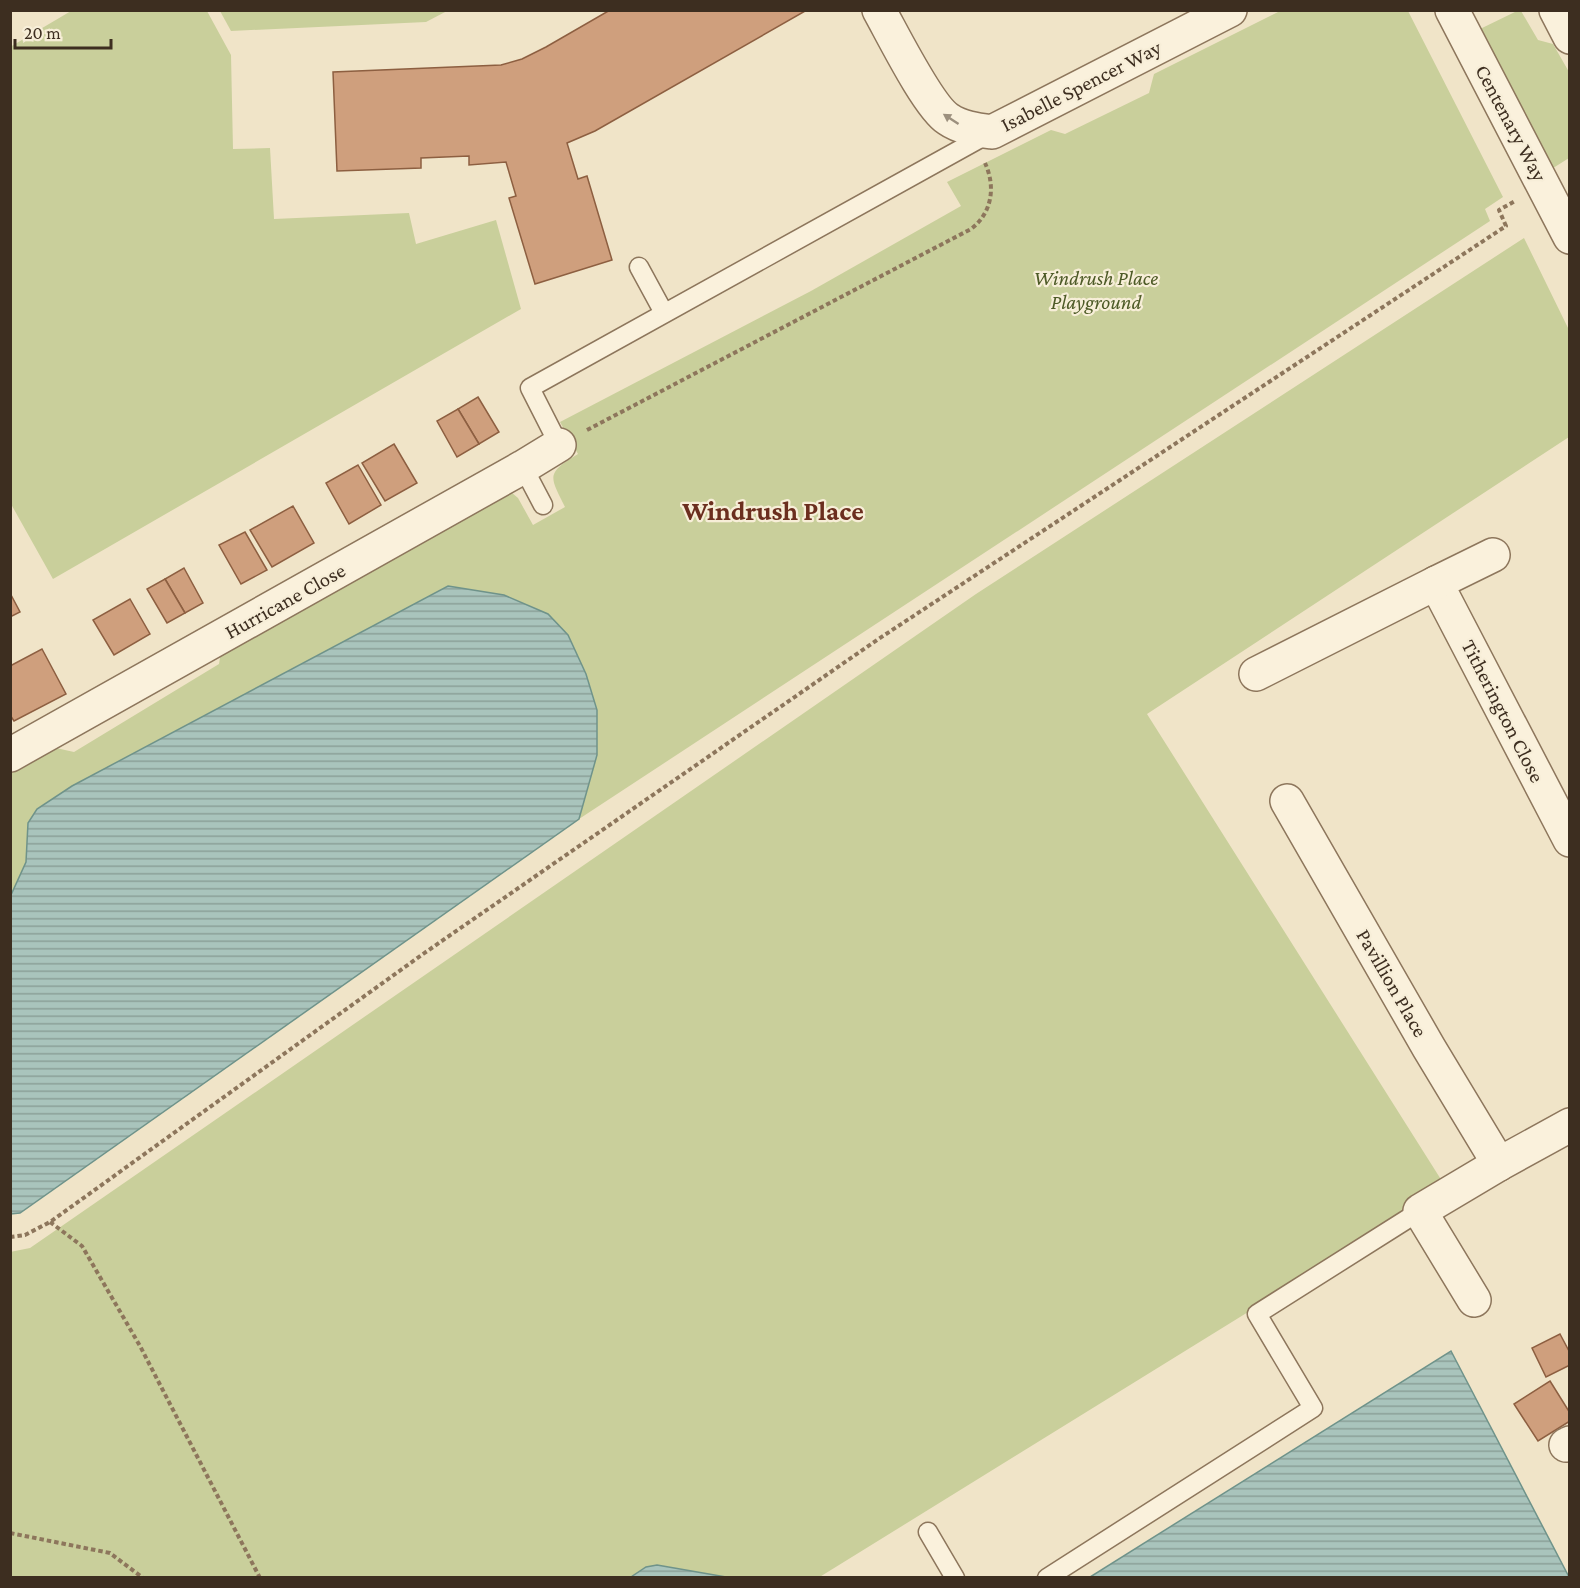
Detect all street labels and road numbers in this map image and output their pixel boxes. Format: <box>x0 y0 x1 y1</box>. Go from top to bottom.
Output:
street label: Isabelle Spencer Way <box>997 35 1165 137</box>
street label: Centenary Way <box>1470 61 1552 186</box>
street label: Hurricane Close <box>221 558 349 644</box>
street label: Titherington Close <box>1457 636 1549 786</box>
street label: Pavillion Place <box>1351 925 1433 1041</box>

